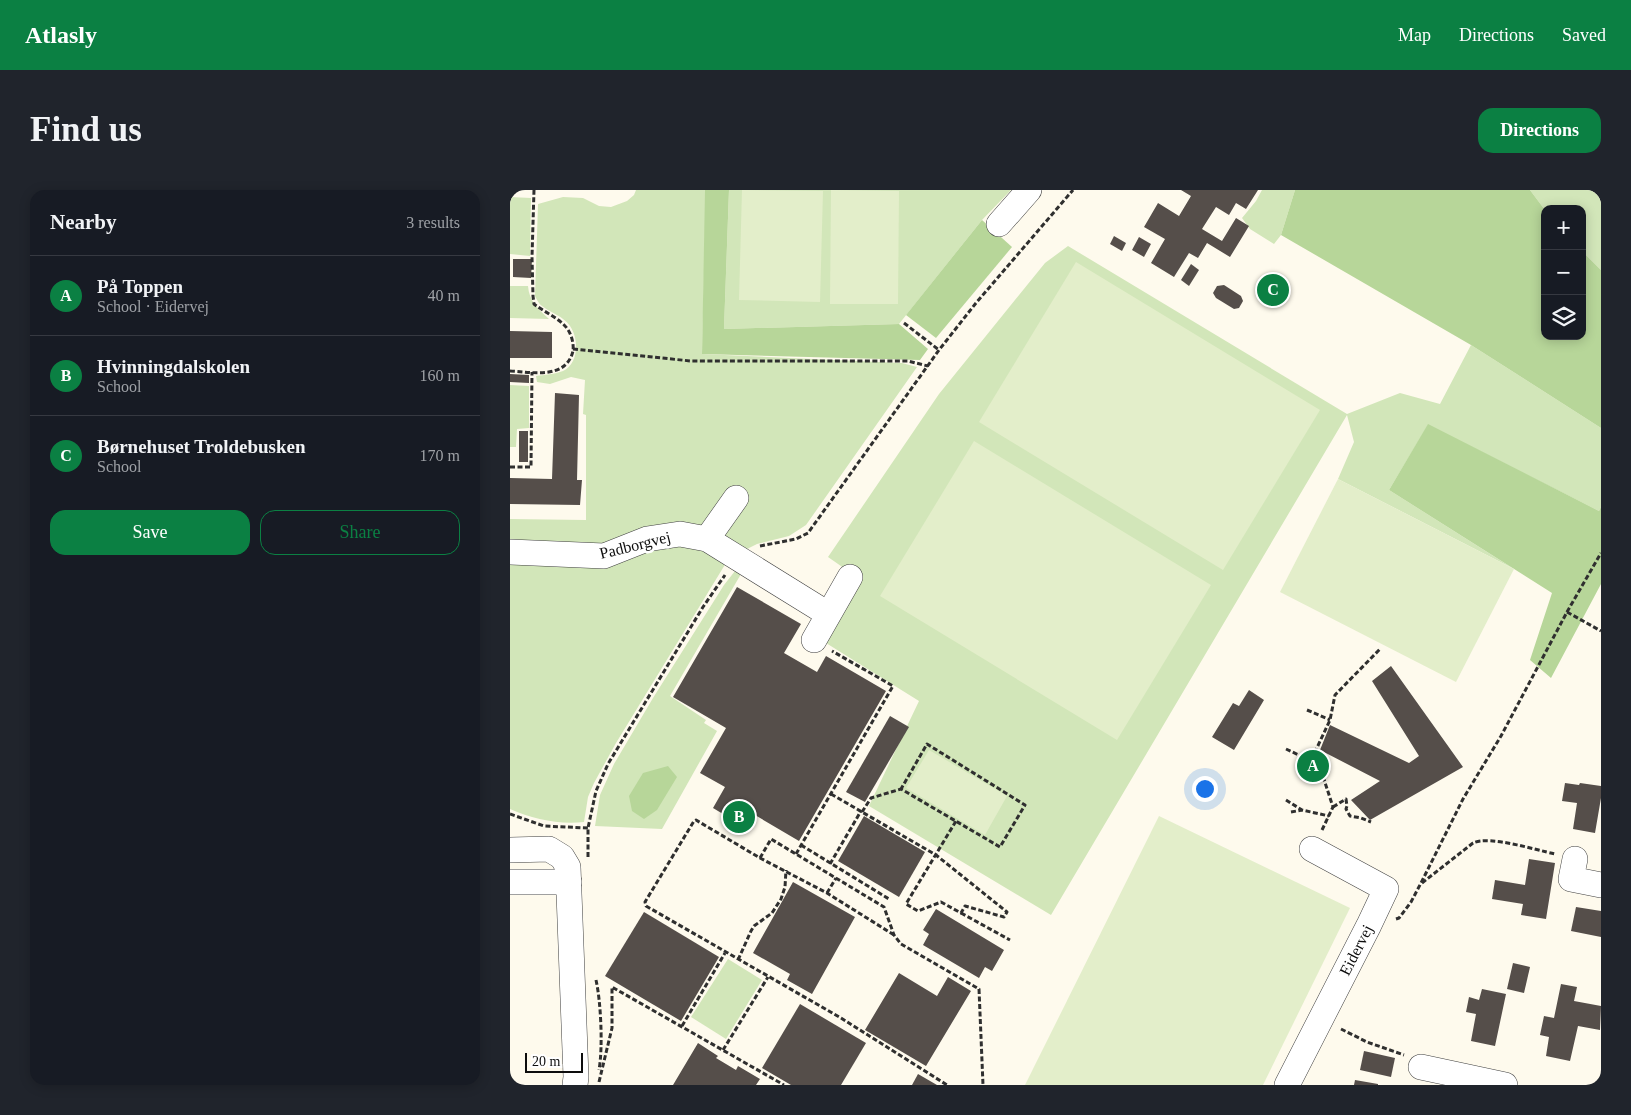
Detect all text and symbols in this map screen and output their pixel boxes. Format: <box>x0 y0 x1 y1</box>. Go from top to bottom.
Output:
text: Atlasly <box>25 22 97 48</box>
text: Map <box>1398 25 1431 45</box>
text: Directions <box>1459 25 1534 45</box>
text: Saved <box>1562 25 1606 45</box>
button: Directions <box>1478 108 1601 153</box>
text: Find us <box>30 110 142 149</box>
map controls <box>1541 205 1586 340</box>
button: + <box>1541 205 1586 250</box>
text: Nearby <box>50 210 117 234</box>
text: 3 results <box>406 214 460 231</box>
button: − <box>1541 250 1586 295</box>
pin: C <box>1257 271 1289 309</box>
text: På Toppen <box>97 276 183 297</box>
text: A <box>60 287 72 304</box>
text: 40 m <box>428 287 460 304</box>
button: layers <box>1541 295 1586 340</box>
text: School · Eidervej <box>97 298 209 315</box>
text: Hvinningdalskolen <box>97 356 250 377</box>
text: B <box>61 367 71 384</box>
text: 160 m <box>420 367 460 384</box>
text: School <box>97 378 141 395</box>
text: Børnehuset Troldebusken <box>97 436 306 457</box>
text: C <box>60 447 72 464</box>
text: 170 m <box>420 447 460 464</box>
text: School <box>97 458 141 475</box>
button: Save <box>50 510 250 555</box>
button: Share <box>260 510 460 555</box>
street label: Padborgvej <box>598 528 673 563</box>
pin: A <box>1297 747 1329 785</box>
your location <box>1192 776 1218 802</box>
pin: B <box>723 798 755 836</box>
street label: Eidervej <box>1336 922 1377 978</box>
scale bar <box>525 1050 582 1073</box>
text: 20 m <box>532 1054 560 1069</box>

